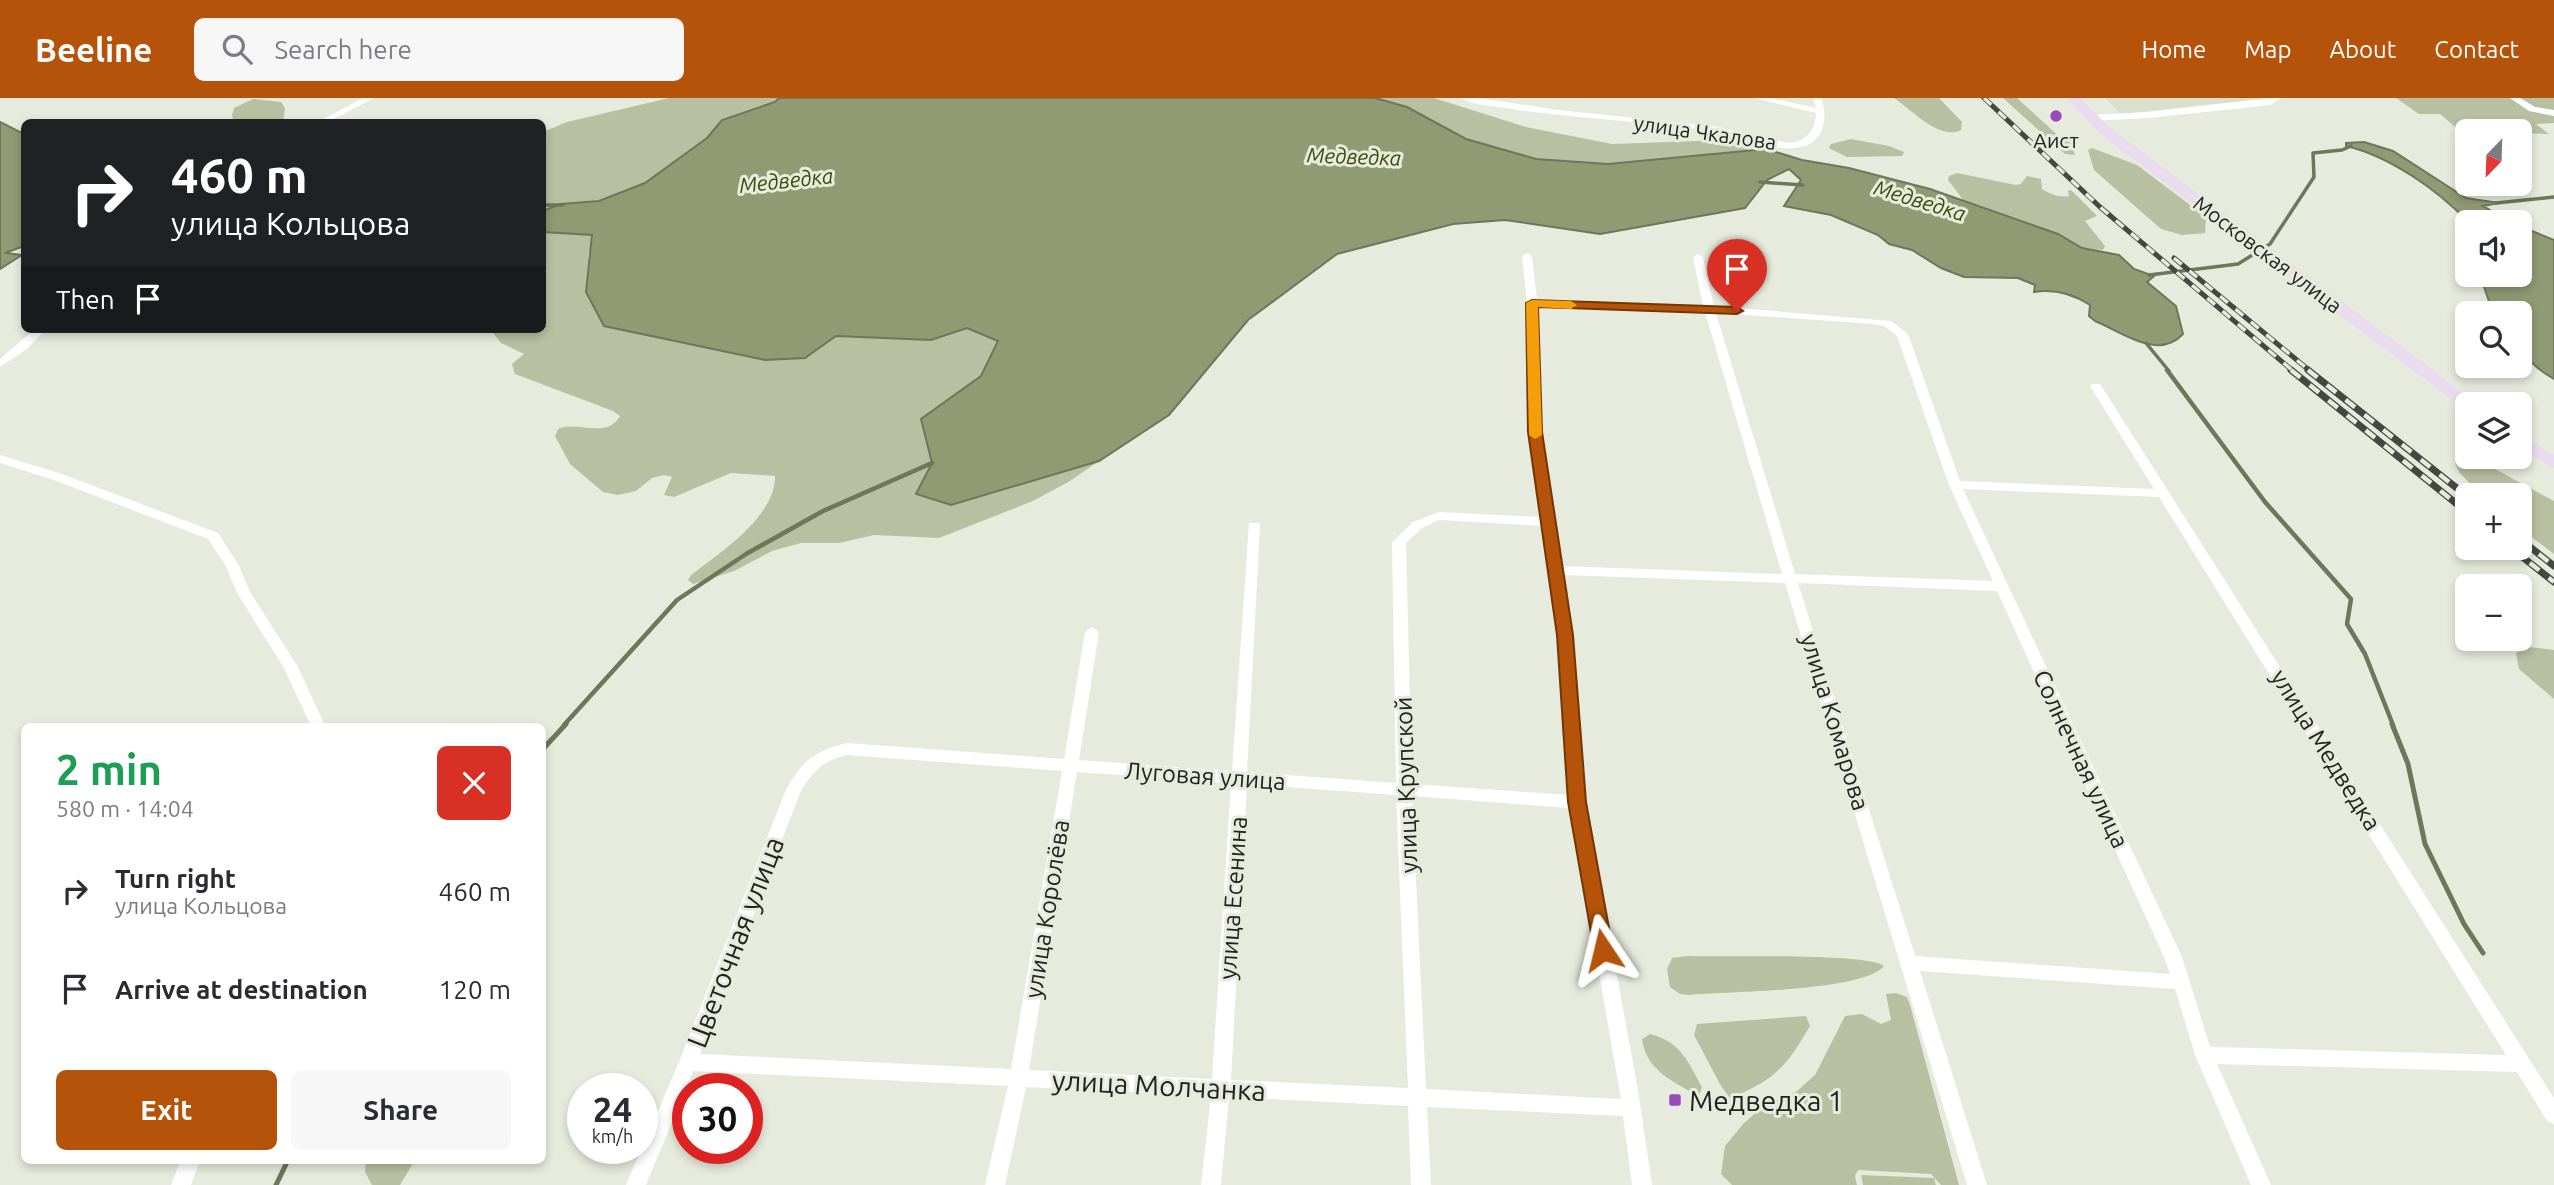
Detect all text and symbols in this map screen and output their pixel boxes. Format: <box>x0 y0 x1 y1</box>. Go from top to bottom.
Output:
search box <box>194 18 684 81</box>
icon: search <box>218 30 256 68</box>
text: Beeline <box>35 31 152 68</box>
text: Search here <box>274 35 412 64</box>
text: Home <box>2141 36 2206 63</box>
text: Map <box>2244 36 2291 63</box>
text: About <box>2329 36 2396 63</box>
text: Contact <box>2434 36 2519 63</box>
marker: Аист <box>2048 108 2064 124</box>
street label: улица Чкалова <box>1632 110 1778 154</box>
north arrow <box>2455 119 2532 196</box>
map controls <box>2455 119 2532 651</box>
place label: Аист <box>2033 128 2079 152</box>
water label: Медведка <box>1306 142 1402 170</box>
icon: right <box>56 147 147 238</box>
text: 460 m <box>171 147 308 202</box>
water label: Медведка <box>738 163 834 197</box>
water label: Медведка <box>1871 175 1969 225</box>
street label: Московская улица <box>2189 190 2347 318</box>
text: улица Кольцова <box>171 205 410 241</box>
button: sound <box>2455 210 2532 287</box>
pin <box>1707 239 1767 311</box>
icon: arrive <box>1718 250 1756 288</box>
icon: arrive <box>129 280 167 318</box>
text: Then <box>56 285 115 314</box>
button: search <box>2455 301 2532 378</box>
button: layers <box>2455 392 2532 469</box>
button: + <box>2455 483 2532 560</box>
button: − <box>2455 574 2532 651</box>
street label: улица Комарова <box>1795 631 1875 813</box>
street label: улица Медведка <box>2266 665 2386 835</box>
street label: Солнечная улица <box>2028 666 2134 852</box>
street label: улица Крупской <box>1389 696 1423 874</box>
text: 2 min <box>56 746 162 793</box>
button: close <box>437 746 511 820</box>
street label: Луговая улица <box>1123 757 1287 795</box>
text: 580 m · 14:04 <box>56 796 194 821</box>
street label: улица Есенина <box>1214 815 1252 981</box>
street label: улица Королёва <box>1020 818 1074 1000</box>
street label: Цветочная улица <box>681 832 789 1052</box>
text: Turn right <box>115 864 236 893</box>
icon: right <box>56 872 94 910</box>
text: 460 m <box>439 877 511 906</box>
text: улица Кольцова <box>115 893 287 918</box>
position arrow <box>1566 913 1640 987</box>
icon: arrive <box>56 970 94 1008</box>
text: Arrive at destination <box>115 975 368 1004</box>
text: 120 m <box>439 975 511 1004</box>
street label: улица Молчанка <box>1051 1064 1267 1106</box>
button: Exit <box>56 1070 277 1150</box>
button: Share <box>291 1070 511 1150</box>
speed limit sign: 30 <box>672 1073 763 1164</box>
place label: Медведка 1 <box>1689 1085 1844 1116</box>
text: 24 <box>593 1089 632 1129</box>
marker: Медведка 1 <box>1667 1092 1683 1108</box>
text: km/h <box>592 1126 633 1146</box>

